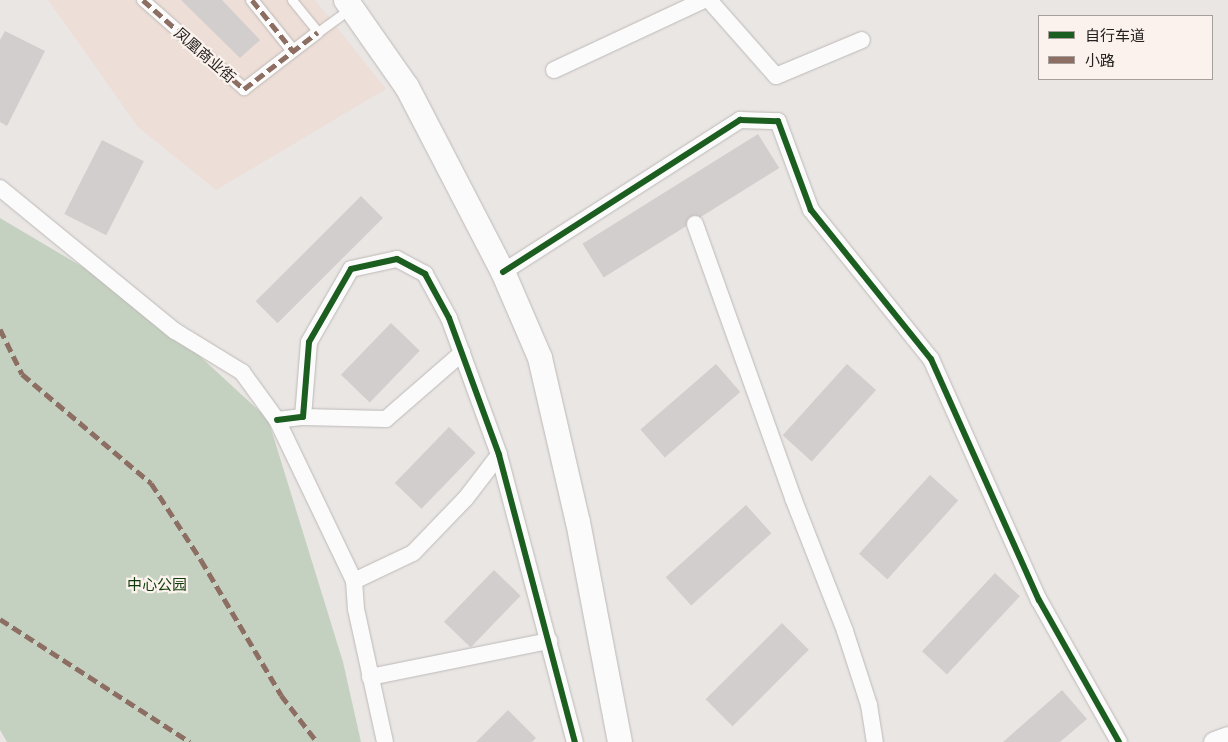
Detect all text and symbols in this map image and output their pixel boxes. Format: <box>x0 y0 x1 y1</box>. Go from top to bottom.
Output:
legend <box>1038 15 1213 80</box>
street label: 凤凰商业街 <box>171 24 239 86</box>
text: 自行车道 <box>1085 26 1145 45</box>
text: 小路 <box>1085 51 1115 70</box>
park label: 中心公园 <box>127 576 187 594</box>

